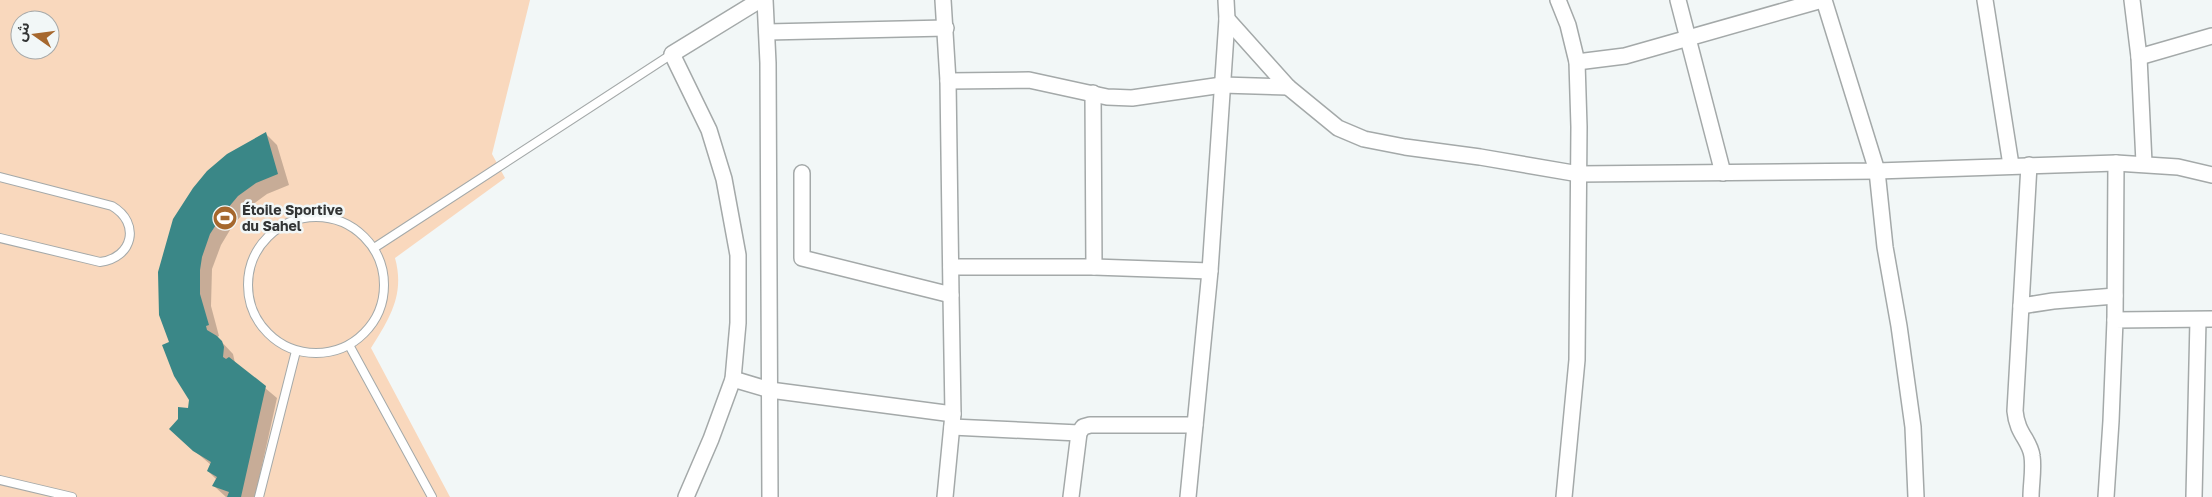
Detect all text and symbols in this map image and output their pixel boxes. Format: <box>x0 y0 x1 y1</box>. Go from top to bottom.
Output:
north arrow <box>10 10 60 60</box>
text: ش <box>11 20 32 43</box>
place label: Étoile Sportive du Sahel <box>242 201 343 234</box>
sports icon: Étoile Sportive du Sahel <box>212 205 238 231</box>

